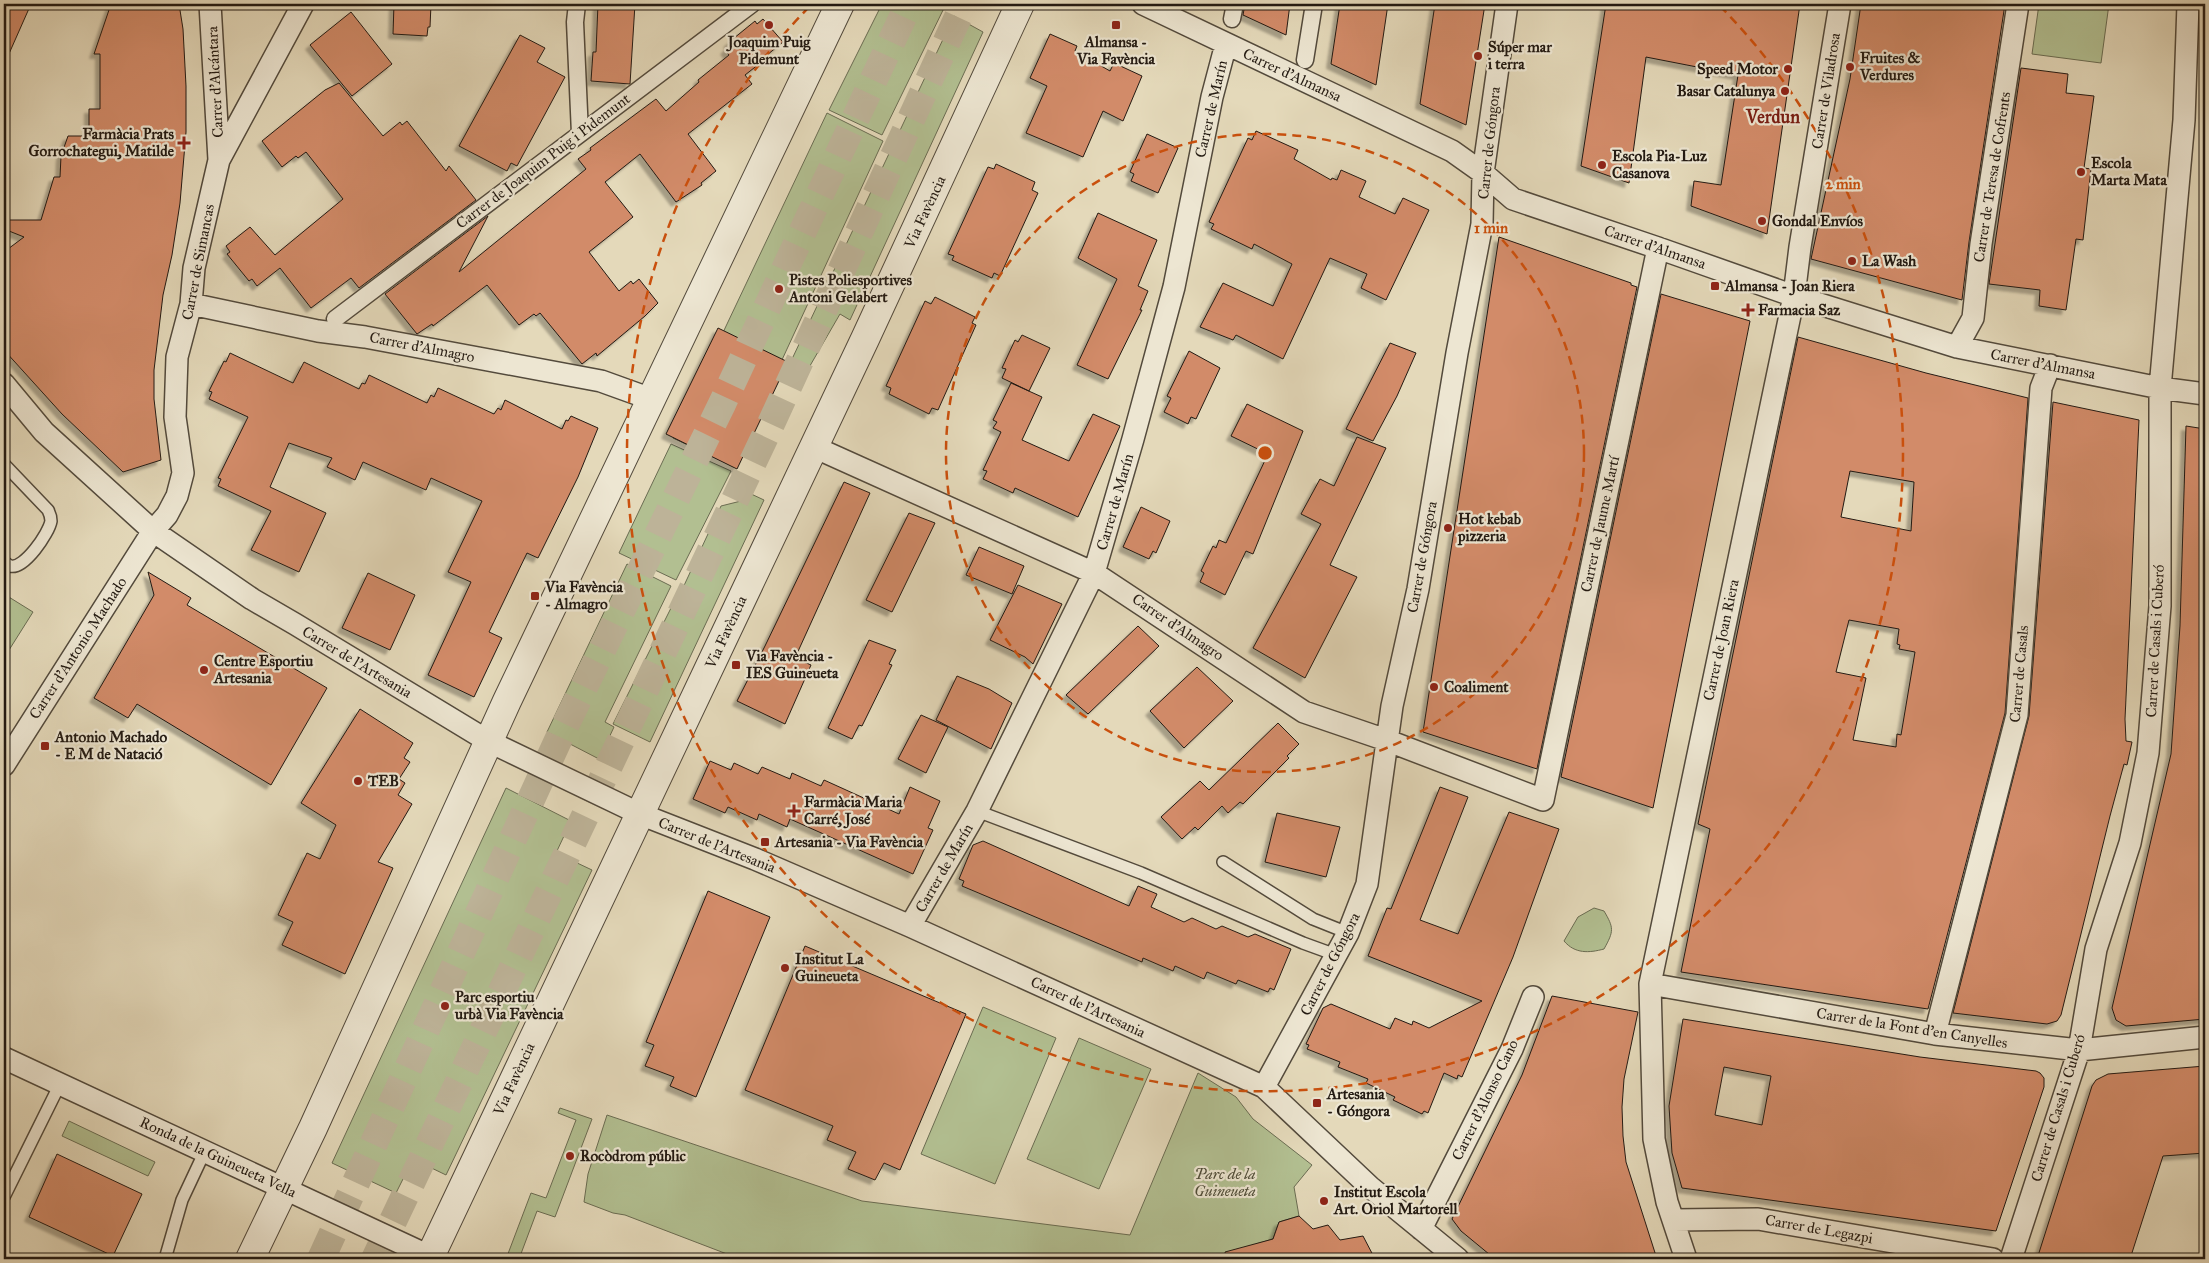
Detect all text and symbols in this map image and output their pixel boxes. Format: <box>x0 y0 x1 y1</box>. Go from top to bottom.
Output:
marker: Joaquim Puig Pidemunt <box>763 19 775 31</box>
marker: Almansa - Via Favència <box>1110 19 1122 31</box>
street label: Carrer d'Alcántara <box>203 25 227 138</box>
street label: Carrer de Viladrosa <box>1808 31 1844 150</box>
place label: Joaquim Puig Pidemunt <box>726 33 811 68</box>
place label: Almansa - Via Favència <box>1076 33 1156 68</box>
place label: Súper mar i terra <box>1488 38 1552 73</box>
street label: Carrer d'Almansa <box>1240 44 1345 106</box>
place label: Fruites & Verdures <box>1859 49 1920 84</box>
marker: Súper mar i terra <box>1472 50 1484 62</box>
street label: Carrer de Marín <box>1191 59 1231 159</box>
place label: Speed Motor <box>1697 60 1778 79</box>
marker: Fruites & Verdures <box>1844 61 1856 73</box>
marker: Speed Motor <box>1782 63 1794 75</box>
place label: Basar Catalunya <box>1677 82 1776 101</box>
street label: Carrer de Góngora <box>1474 85 1504 200</box>
marker: Basar Catalunya <box>1779 85 1791 97</box>
street label: Carrer de Joaquim Puig i Pidemunt <box>452 89 635 233</box>
street label: Carrer de Teresa de Cofrents <box>1970 90 2014 264</box>
district label: Verdun <box>1745 106 1800 128</box>
place label: Farmàcia Prats Gorrochategui, Matilde <box>29 125 175 161</box>
marker: Farmàcia Prats Gorrochategui, Matilde <box>178 137 190 149</box>
place label: Escola Pia-Luz Casanova <box>1612 147 1707 182</box>
place label: Escola Marta Mata <box>2091 154 2167 189</box>
marker: Escola Pia-Luz Casanova <box>1596 159 1608 171</box>
marker: Escola Marta Mata <box>2075 166 2087 178</box>
street label: Via Favència <box>900 172 950 252</box>
text: 2 min <box>1825 175 1862 193</box>
street label: Carrer de Simancas <box>178 202 218 322</box>
place label: Gondal Envíos <box>1772 212 1864 230</box>
marker: Gondal Envíos <box>1756 215 1768 227</box>
text: 1 min <box>1474 219 1509 237</box>
street label: Carrer d'Almansa <box>1602 221 1709 273</box>
place label: La Wash <box>1862 252 1917 270</box>
marker: La Wash <box>1846 255 1858 267</box>
place label: Pistes Poliesportives Antoni Gelabert <box>788 271 912 306</box>
place label: Almansa - Joan Riera <box>1724 277 1855 296</box>
marker: Almansa - Joan Riera <box>1709 280 1721 292</box>
marker: Pistes Poliesportives Antoni Gelabert <box>773 283 785 295</box>
place label: Farmacia Saz <box>1758 301 1840 319</box>
marker: Farmacia Saz <box>1742 304 1754 316</box>
street label: Carrer d'Almagro <box>368 328 476 366</box>
street label: Carrer d'Almansa <box>1989 345 2098 383</box>
centre of rings <box>1256 444 1274 462</box>
street label: Carrer de Marín <box>1093 452 1137 552</box>
street label: Carrer de Jaume Martí <box>1577 453 1624 594</box>
street label: Carrer de Góngora <box>1403 499 1441 614</box>
place label: Hot kebab pizzeria <box>1457 510 1522 546</box>
marker: Hot kebab pizzeria <box>1442 522 1454 534</box>
street label: Carrer de Casals i Cuberó <box>2142 564 2168 718</box>
street label: Carrer d'Antonio Machado <box>25 573 131 722</box>
street label: Carrer de Joan Riera <box>1699 577 1744 703</box>
place label: Via Favència - Almagro <box>544 578 624 614</box>
marker: Via Favència - Almagro <box>529 590 541 602</box>
street label: Carrer d'Almagro <box>1129 590 1228 664</box>
street label: Via Favència <box>701 592 751 672</box>
street label: Carrer de l'Artesania <box>299 622 416 702</box>
street label: Carrer de Casals <box>2006 625 2032 723</box>
place label: Via Favència - IES Guineueta <box>745 647 839 682</box>
place label: Centre Esportiu Artesania <box>213 652 313 687</box>
marker: Via Favència - IES Guineueta <box>730 659 742 671</box>
marker: Centre Esportiu Artesania <box>198 664 210 676</box>
place label: Coaliment <box>1444 678 1509 696</box>
marker: Coaliment <box>1428 681 1440 693</box>
place label: Antonio Machado - E M de Natació <box>54 728 168 763</box>
marker: Antonio Machado - E M de Natació <box>39 740 51 752</box>
place label: TEB <box>367 772 399 790</box>
marker: TEB <box>352 775 364 787</box>
place label: Farmàcia Maria Carré, José <box>804 793 903 829</box>
marker: Farmàcia Maria Carré, José <box>788 805 800 817</box>
street label: Carrer de l'Artesania <box>656 813 779 877</box>
street label: Carrer de Marín <box>911 820 977 916</box>
place label: Artesania - Via Favència <box>774 833 924 851</box>
marker: Artesania - Via Favència <box>759 836 771 848</box>
street label: Carrer de Góngora <box>1296 909 1364 1018</box>
place label: Institut La Guineueta <box>795 950 864 985</box>
marker: Institut La Guineueta <box>779 962 791 974</box>
street label: Carrer de l'Artesania <box>1028 973 1149 1042</box>
place label: Parc esportiu urbà Via Favència <box>454 988 564 1023</box>
marker: Parc esportiu urbà Via Favència <box>439 1000 451 1012</box>
street label: Carrer de la Font d'en Canyelles <box>1815 1004 2009 1052</box>
street label: Carrer de Casals i Cuberó <box>2027 1032 2089 1184</box>
street label: Carrer d'Alonso Cano <box>1448 1036 1522 1163</box>
street label: Via Favència <box>489 1039 539 1119</box>
place label: Artesania - Góngora <box>1326 1085 1390 1121</box>
marker: Artesania - Góngora <box>1311 1097 1323 1109</box>
street label: Ronda de la Guineueta Vella <box>137 1113 300 1201</box>
place label: Rocòdrom públic <box>580 1147 686 1166</box>
marker: Rocòdrom públic <box>564 1150 576 1162</box>
park label: Parc de la Guineueta <box>1194 1165 1256 1200</box>
place label: Institut Escola Art. Oriol Martorell <box>1333 1183 1459 1218</box>
marker: Institut Escola Art. Oriol Martorell <box>1318 1195 1330 1207</box>
street label: Carrer de Legazpi <box>1764 1211 1874 1247</box>

